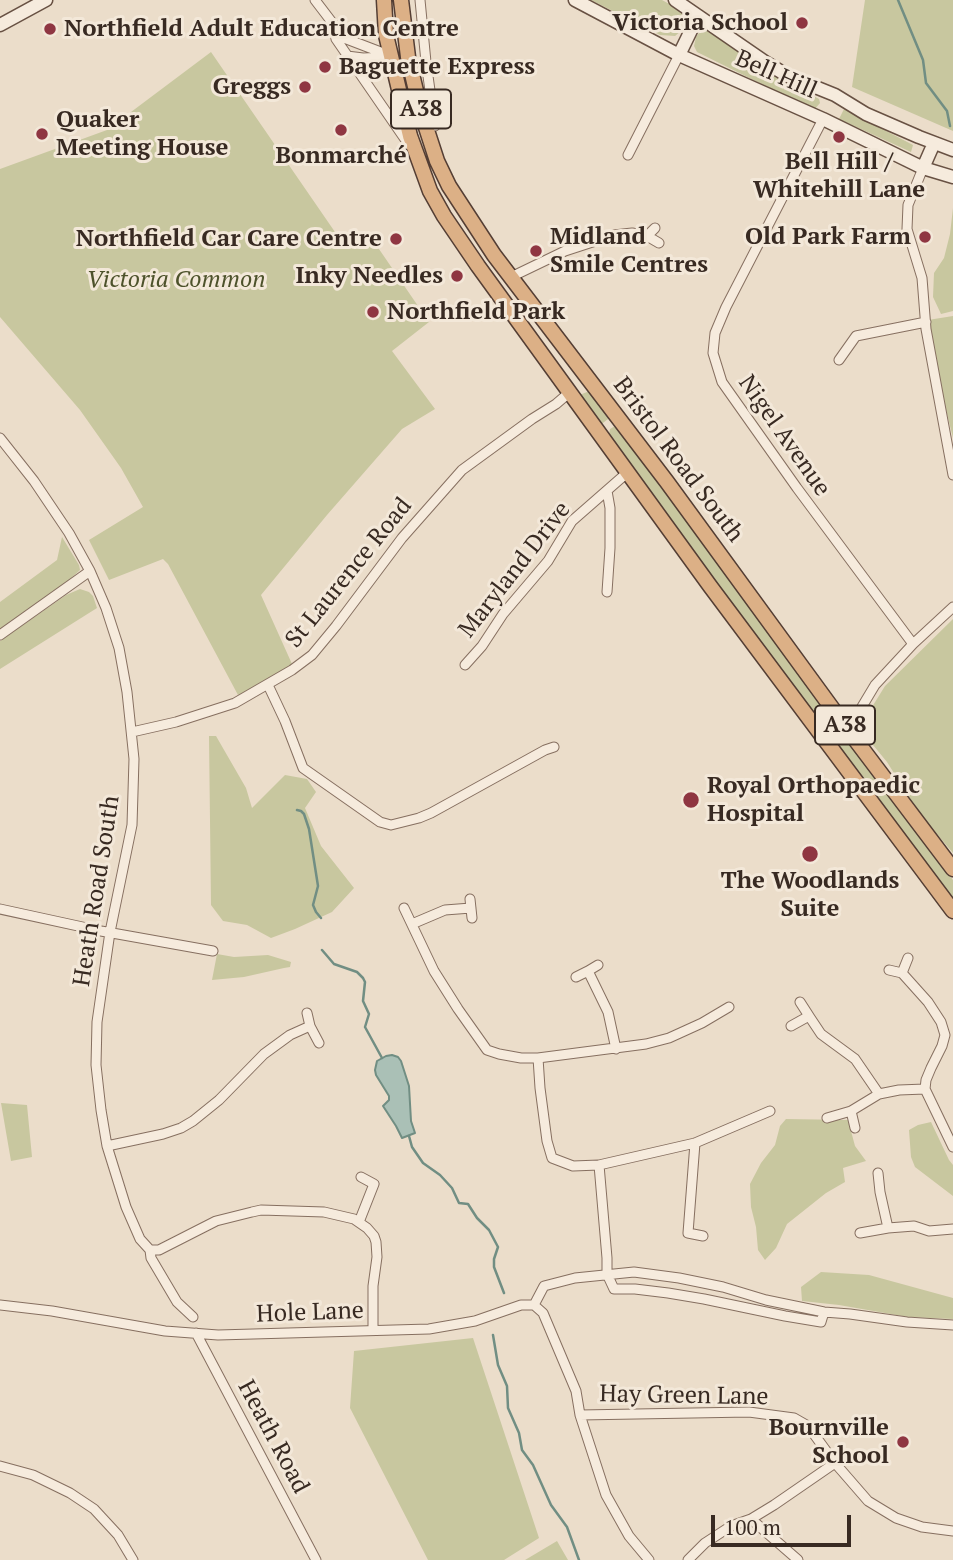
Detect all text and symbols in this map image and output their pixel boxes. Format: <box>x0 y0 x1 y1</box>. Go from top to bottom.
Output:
place label: Victoria School <box>612 9 788 37</box>
place label: Northfield Adult Education Centre <box>64 15 459 43</box>
marker: Victoria School <box>794 15 810 31</box>
marker: Northfield Adult Education Centre <box>42 21 58 37</box>
street label: Bell Hill <box>731 44 821 106</box>
place label: Baguette Express <box>339 53 535 81</box>
marker: Baguette Express <box>317 59 333 75</box>
place label: Greggs <box>213 73 291 101</box>
marker: Greggs <box>297 79 313 95</box>
road number: A38 <box>391 90 451 128</box>
place label: Quaker Meeting House <box>56 106 228 162</box>
marker: Bonmarché <box>333 122 349 138</box>
marker: Quaker Meeting House <box>34 126 50 142</box>
marker: Bell Hill / Whitehill Lane <box>831 129 847 145</box>
place label: Bonmarché <box>275 142 407 170</box>
place label: Bell Hill / Whitehill Lane <box>753 148 925 204</box>
place label: Midland Smile Centres <box>550 223 708 279</box>
place label: Old Park Farm <box>745 223 911 251</box>
place label: Northfield Car Care Centre <box>76 225 382 253</box>
marker: Old Park Farm <box>917 229 933 245</box>
marker: Northfield Car Care Centre <box>388 231 404 247</box>
marker: Midland Smile Centres <box>528 243 544 259</box>
place label: Inky Needles <box>295 262 443 290</box>
park label: Victoria Common <box>87 266 265 294</box>
marker: Inky Needles <box>449 268 465 284</box>
place label: Northfield Park <box>387 298 565 326</box>
marker: Northfield Park <box>365 304 381 320</box>
street label: Nigel Avenue <box>732 370 836 502</box>
street label: Bristol Road South <box>607 372 749 548</box>
street label: St Laurence Road <box>280 492 418 654</box>
street label: Maryland Drive <box>453 496 577 644</box>
road number: A38 <box>815 706 875 744</box>
place label: Royal Orthopaedic Hospital <box>707 772 920 828</box>
marker: Royal Orthopaedic Hospital <box>681 790 701 810</box>
street label: Heath Road South <box>68 794 126 988</box>
marker: The Woodlands Suite <box>800 844 820 864</box>
place label: The Woodlands Suite <box>721 867 899 923</box>
street label: Hole Lane <box>256 1297 364 1329</box>
street label: Heath Road <box>231 1375 315 1499</box>
street label: Hay Green Lane <box>599 1380 769 1412</box>
place label: Bournville School <box>769 1414 889 1470</box>
marker: Bournville School <box>895 1434 911 1450</box>
scale bar <box>715 1500 855 1544</box>
text: 100 m <box>724 1513 781 1541</box>

